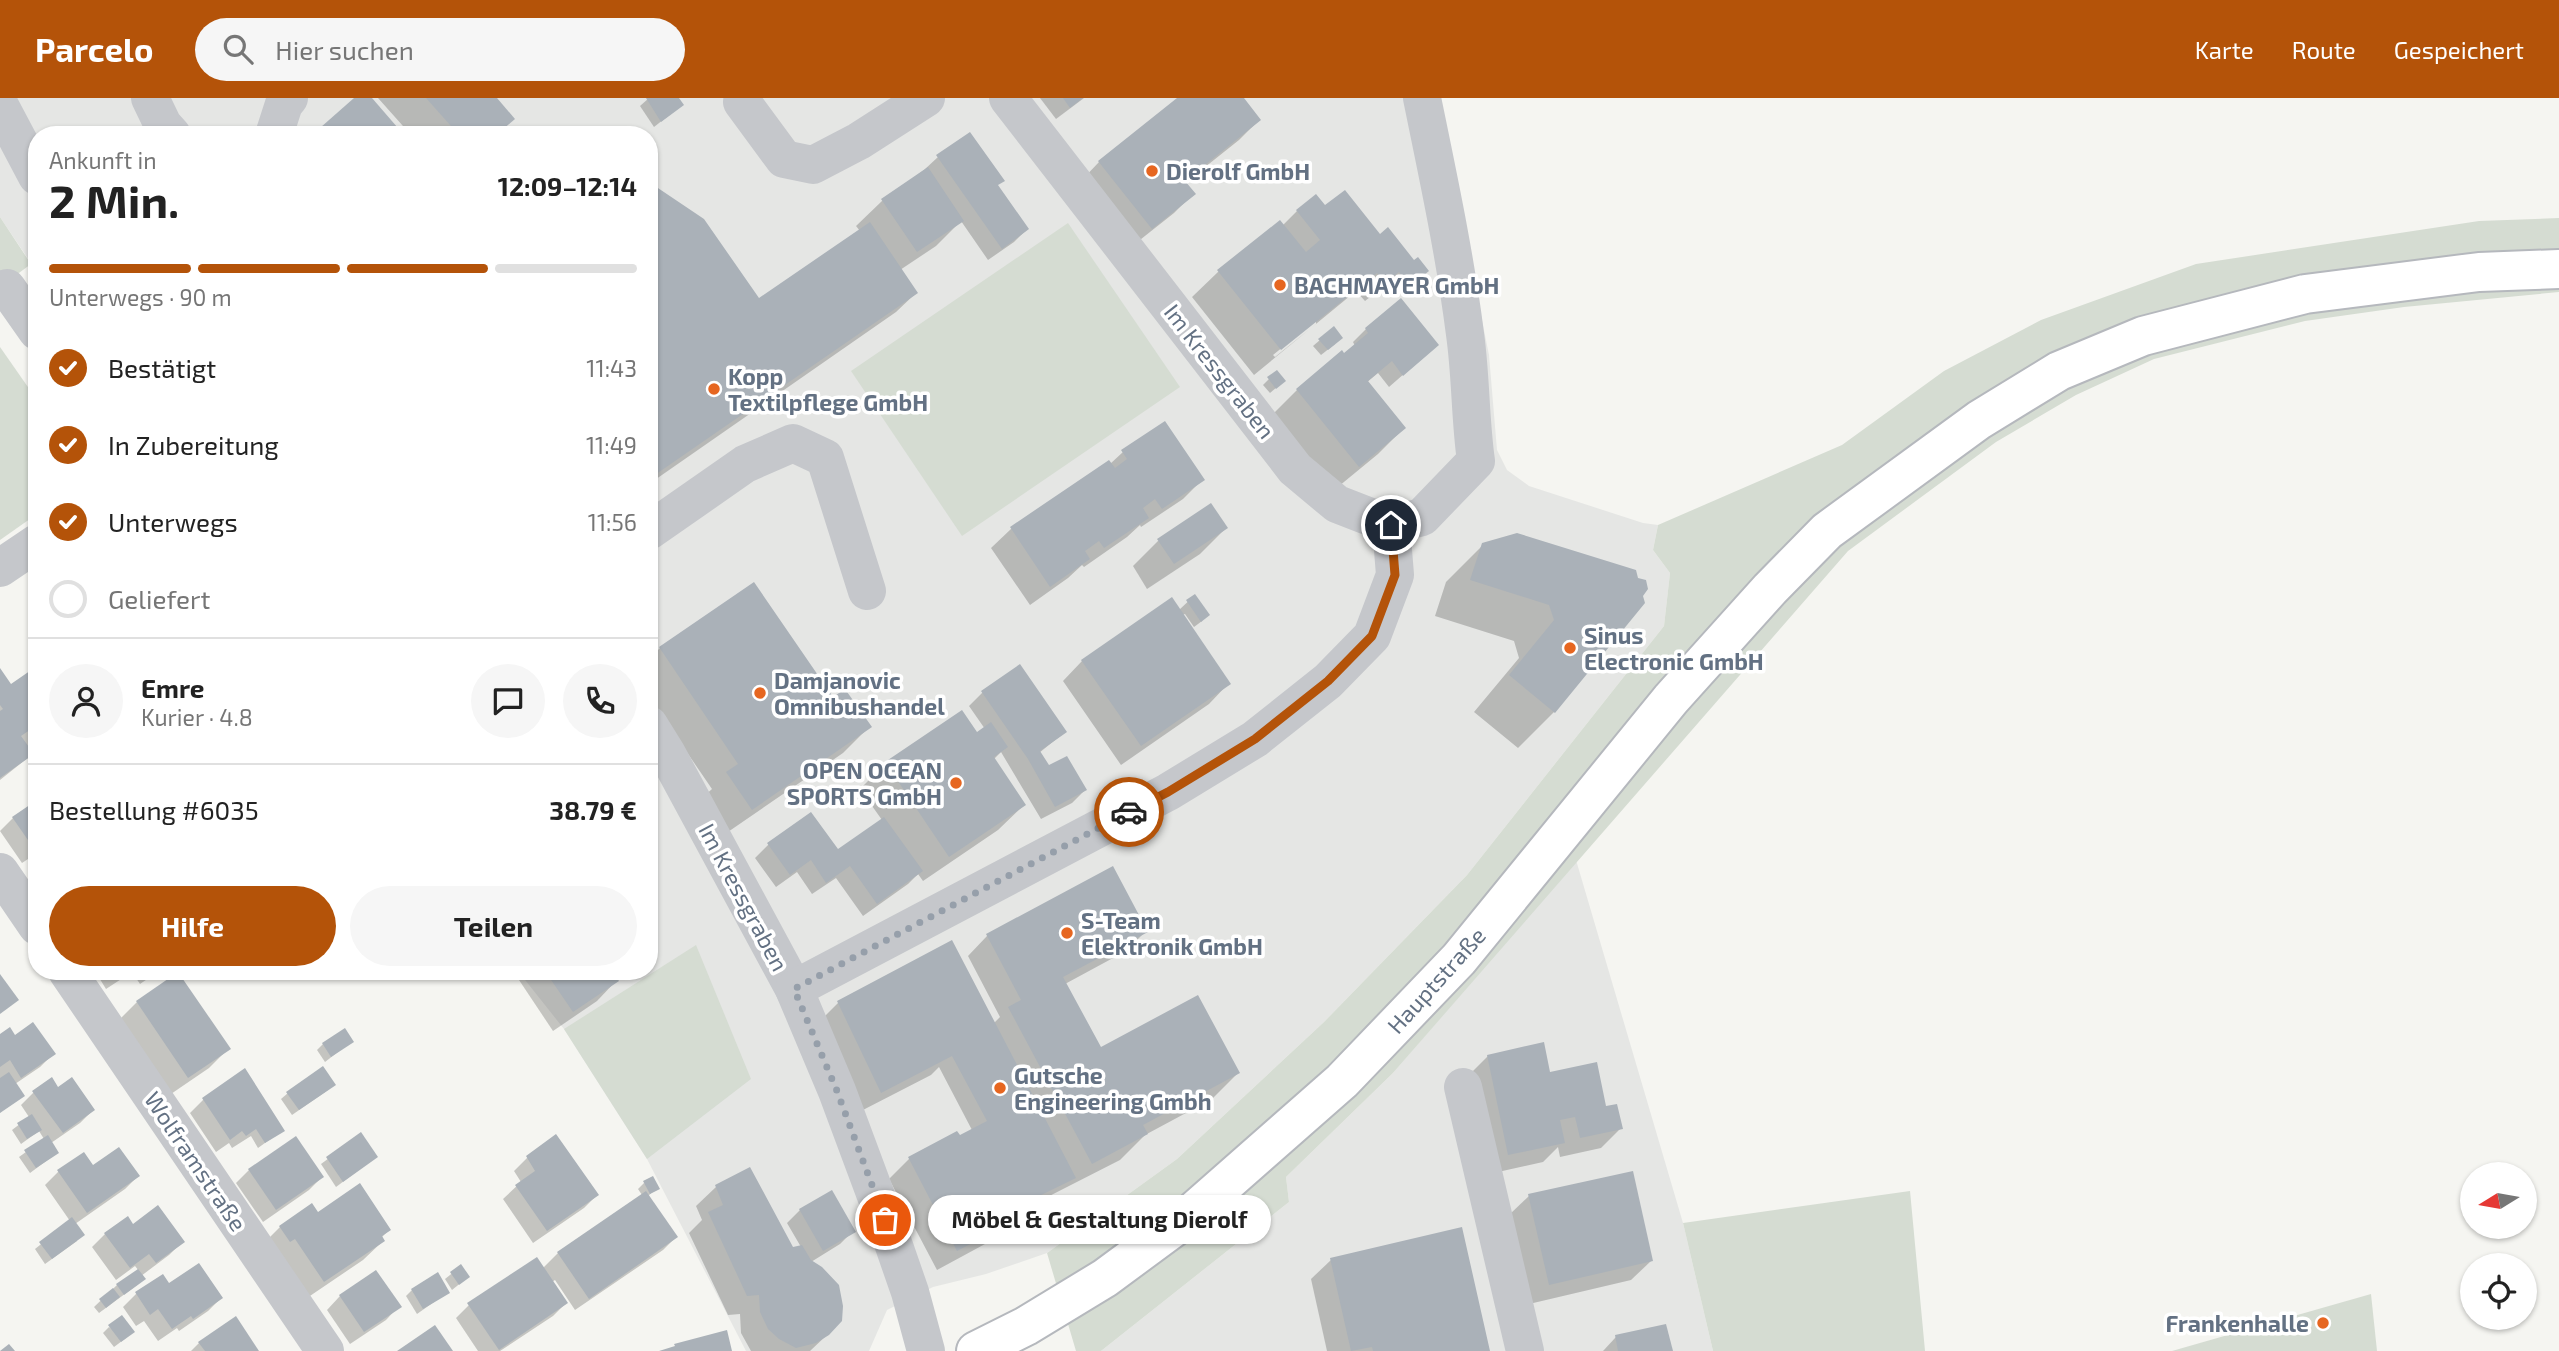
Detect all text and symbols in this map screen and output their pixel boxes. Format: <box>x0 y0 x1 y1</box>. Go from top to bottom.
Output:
search box <box>195 18 685 81</box>
text: Parcelo <box>35 29 153 69</box>
icon: search <box>219 30 257 68</box>
text: Hier suchen <box>275 34 414 65</box>
text: Karte <box>2195 35 2254 64</box>
text: Route <box>2292 35 2356 64</box>
text: Gespeichert <box>2394 35 2524 64</box>
text: Ankunft in <box>49 146 157 174</box>
place label: Dierolf GmbH <box>1166 157 1310 185</box>
marker: Dierolf GmbH <box>1144 163 1160 179</box>
text: 12:09–12:14 <box>498 170 637 201</box>
text: 2 Min. <box>49 172 179 227</box>
place label: BACHMAYER GmbH <box>1294 271 1499 299</box>
marker: BACHMAYER GmbH <box>1272 277 1288 293</box>
text: Unterwegs · 90 m <box>49 283 232 311</box>
street label: Im Kressgraben <box>1159 298 1281 444</box>
icon: check <box>49 349 87 387</box>
text: Bestätigt <box>108 352 216 383</box>
text: 11:43 <box>586 354 637 382</box>
place label: Kopp Textilpflege GmbH <box>728 362 928 416</box>
marker: Kopp Textilpflege GmbH <box>706 381 722 397</box>
icon: check <box>49 426 87 464</box>
text: In Zubereitung <box>108 429 279 460</box>
text: 11:49 <box>586 431 637 459</box>
pin <box>1361 495 1421 555</box>
icon: check <box>49 503 87 541</box>
text: Unterwegs <box>108 506 238 537</box>
icon: home <box>1372 506 1410 544</box>
text: 11:56 <box>588 508 637 536</box>
text: Geliefert <box>108 583 210 614</box>
place label: Sinus Electronic GmbH <box>1584 621 1764 675</box>
marker: Sinus Electronic GmbH <box>1562 640 1578 656</box>
button: person <box>49 664 123 738</box>
button: chat <box>471 664 545 738</box>
button: phone <box>563 664 637 738</box>
place label: Damjanovic Omnibushandel <box>774 666 945 720</box>
text: Emre <box>141 672 204 703</box>
marker: Damjanovic Omnibushandel <box>752 685 768 701</box>
text: Kurier · 4.8 <box>141 703 253 731</box>
place label: OPEN OCEAN SPORTS GmbH <box>787 756 942 810</box>
marker: OPEN OCEAN SPORTS GmbH <box>948 775 964 791</box>
courier <box>1094 777 1164 847</box>
icon: car <box>1110 793 1148 831</box>
text: Bestellung #6035 <box>49 794 259 825</box>
text: 38.79 € <box>549 794 637 825</box>
street label: Im Kressgraben <box>693 818 795 976</box>
button: Hilfe <box>49 886 336 966</box>
button: Teilen <box>350 886 637 966</box>
place label: S-Team Elektronik GmbH <box>1081 906 1263 960</box>
street label: Hauptstraße <box>1381 921 1491 1039</box>
marker: S-Team Elektronik GmbH <box>1059 925 1075 941</box>
place label: Gutsche Engineering Gmbh <box>1014 1061 1212 1115</box>
marker: Gutsche Engineering Gmbh <box>992 1080 1008 1096</box>
street label: Wolframstraße <box>139 1086 253 1236</box>
north arrow <box>2460 1162 2538 1239</box>
map controls <box>2460 1162 2537 1330</box>
pin <box>855 1190 915 1250</box>
callout: Möbel & Gestaltung Dierolf <box>927 1196 1270 1244</box>
icon: bag <box>866 1201 904 1239</box>
text: Möbel & Gestaltung Dierolf <box>952 1205 1247 1233</box>
button: locate <box>2460 1253 2537 1330</box>
place label: Frankenhalle <box>2166 1309 2309 1337</box>
marker: Frankenhalle <box>2315 1315 2331 1331</box>

